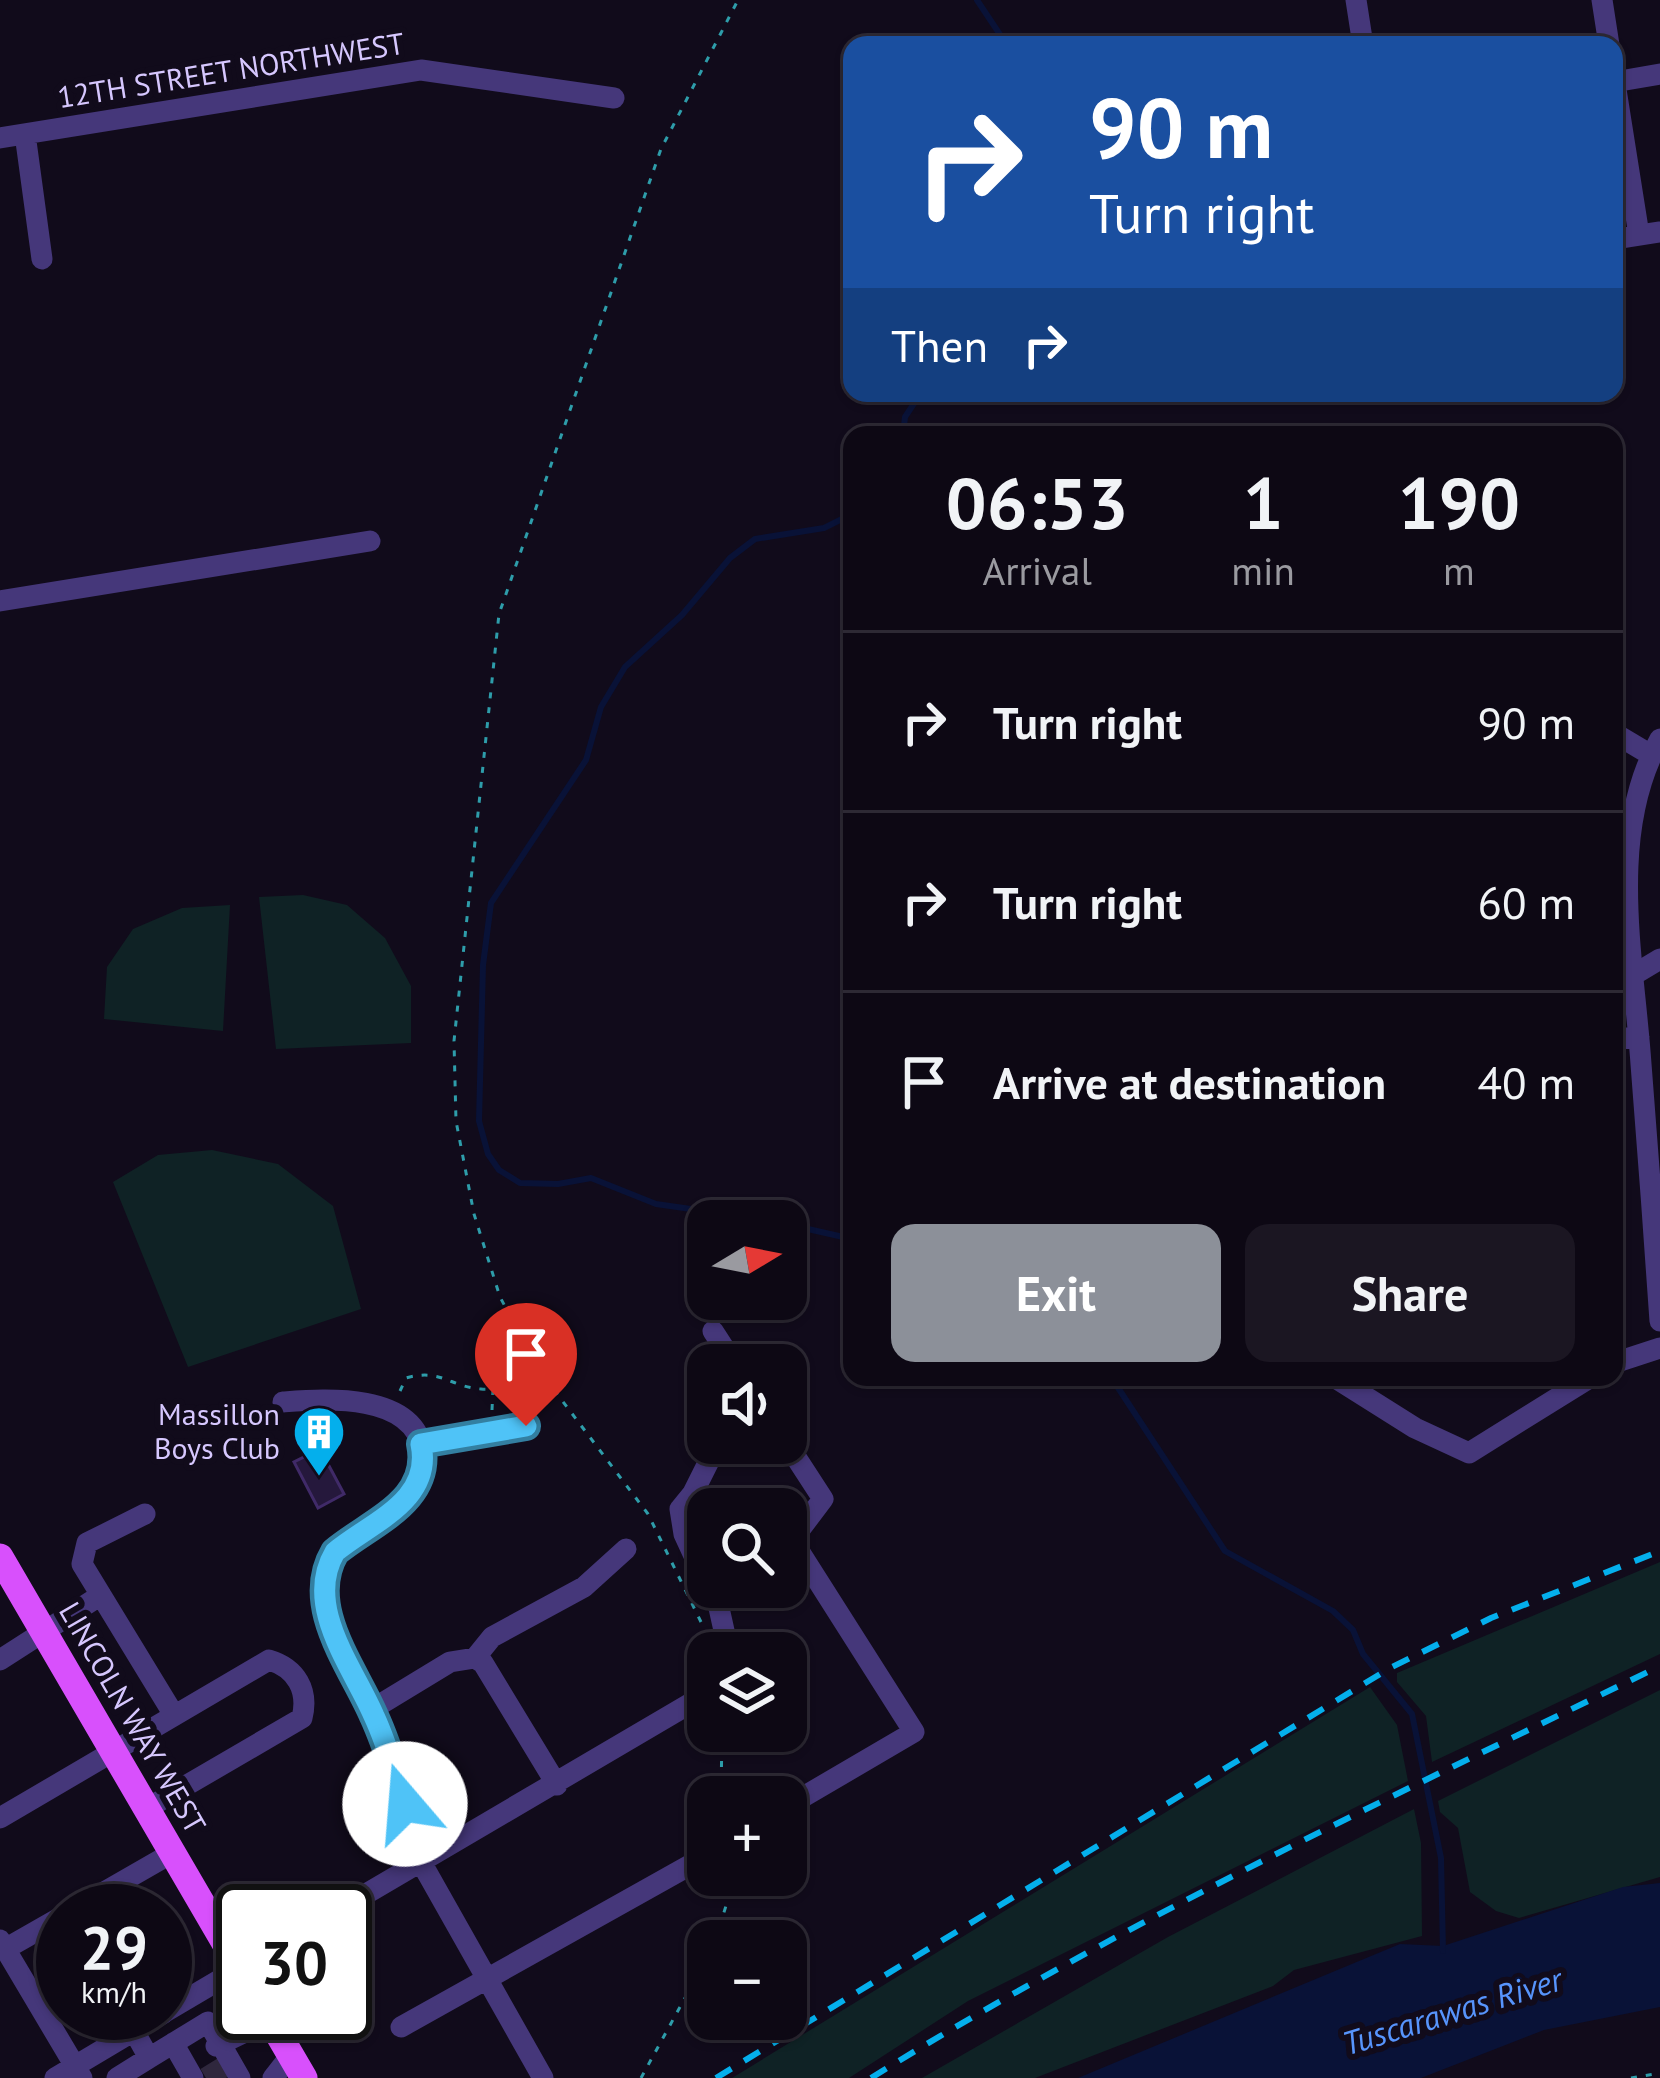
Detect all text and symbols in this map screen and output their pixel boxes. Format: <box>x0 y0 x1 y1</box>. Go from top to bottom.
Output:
street label: 12TH STREET NORTHWEST <box>55 23 407 116</box>
text: 90 m <box>1089 72 1273 181</box>
icon: right <box>891 84 1047 240</box>
text: Turn right <box>1089 178 1314 248</box>
icon: right <box>1012 312 1078 378</box>
text: Then <box>891 316 988 374</box>
text: 06:53 <box>946 456 1129 549</box>
text: 1 <box>1243 456 1284 549</box>
text: 190 <box>1398 456 1520 549</box>
text: Arrival <box>983 545 1092 596</box>
text: min <box>1231 545 1295 596</box>
text: m <box>1443 545 1475 596</box>
icon: right <box>891 689 957 755</box>
text: Turn right <box>993 693 1182 751</box>
text: 90 m <box>1477 693 1575 751</box>
icon: right <box>891 869 957 935</box>
text: Turn right <box>993 873 1182 931</box>
text: 60 m <box>1477 873 1575 931</box>
icon: arrive <box>891 1049 957 1115</box>
text: Arrive at destination <box>993 1053 1386 1111</box>
text: 40 m <box>1477 1053 1575 1111</box>
north arrow <box>687 1200 807 1320</box>
map controls <box>687 1200 807 2040</box>
button: Exit <box>891 1224 1221 1362</box>
button: Share <box>1245 1224 1575 1362</box>
pin <box>475 1303 577 1426</box>
icon: arrive <box>493 1321 559 1387</box>
button: sound <box>687 1344 807 1464</box>
place label: Massillon Boys Club <box>154 1394 280 1467</box>
building icon: Massillon Boys Club <box>291 1404 347 1478</box>
button: search <box>687 1488 807 1608</box>
street label: LINCOLN WAY WEST <box>51 1595 216 1840</box>
button: layers <box>687 1632 807 1752</box>
position arrow <box>342 1741 468 1867</box>
button: + <box>687 1776 807 1896</box>
speed limit sign: 30 <box>216 1884 372 2040</box>
text: 29 <box>80 1908 148 1986</box>
button: − <box>687 1920 807 2040</box>
water label: Tuscarawas River <box>1337 1956 1569 2064</box>
text: km/h <box>81 1972 147 2011</box>

